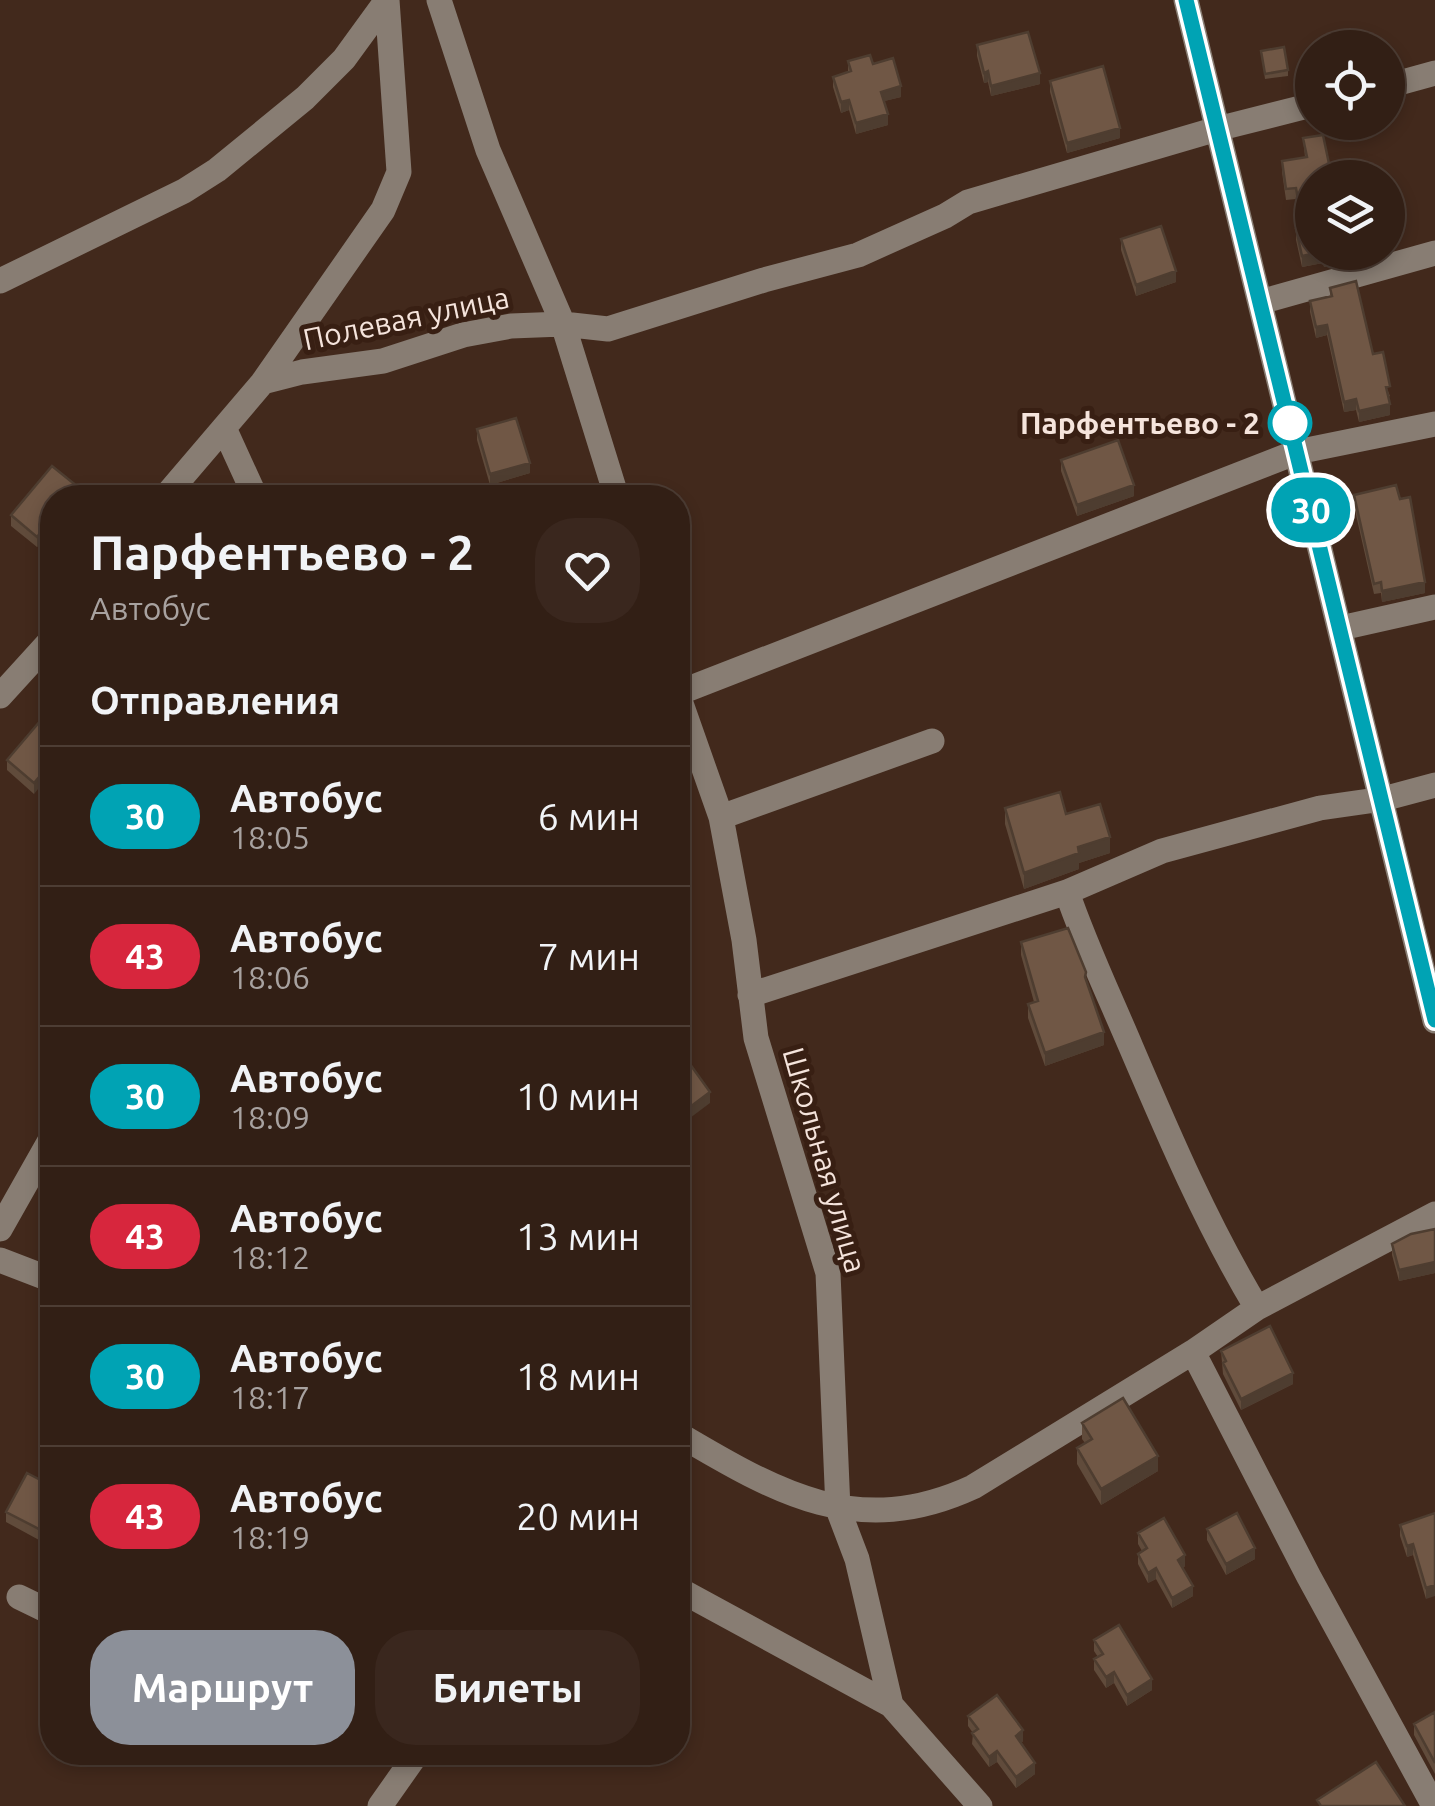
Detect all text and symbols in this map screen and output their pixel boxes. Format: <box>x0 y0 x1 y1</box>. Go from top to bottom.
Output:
map controls <box>1295 30 1405 270</box>
button: locate <box>1295 30 1405 140</box>
button: layers <box>1295 160 1405 270</box>
street label: Полевая улица <box>300 280 512 356</box>
marker: Парфентьево - 2 <box>1269 402 1311 444</box>
place label: Парфентьево - 2 <box>1020 406 1260 440</box>
line badge: 30 <box>1266 478 1356 542</box>
text: 30 <box>1291 490 1331 530</box>
button: heart <box>535 518 640 623</box>
text: Парфентьево - 2 <box>90 525 474 579</box>
text: Автобус <box>90 590 210 626</box>
text: Отправления <box>90 679 340 721</box>
text: Автобус <box>230 777 383 819</box>
text: 6 мин <box>538 795 640 837</box>
text: 30 <box>125 796 165 836</box>
text: 18:05 <box>230 819 310 855</box>
text: Автобус <box>230 917 383 959</box>
text: 7 мин <box>538 935 640 977</box>
text: 43 <box>125 936 165 976</box>
text: 18:06 <box>230 959 310 995</box>
street label: Школьная улица <box>777 1043 873 1277</box>
text: Автобус <box>230 1057 383 1099</box>
text: 10 мин <box>516 1075 640 1117</box>
text: 30 <box>125 1076 165 1116</box>
text: 18:09 <box>230 1099 310 1135</box>
text: Автобус <box>230 1197 383 1239</box>
text: 13 мин <box>516 1215 640 1257</box>
text: 43 <box>125 1216 165 1256</box>
text: 18:12 <box>230 1239 310 1275</box>
text: Автобус <box>230 1337 383 1379</box>
text: 18 мин <box>516 1355 640 1397</box>
text: 30 <box>125 1356 165 1396</box>
text: 18:17 <box>230 1379 310 1415</box>
text: Автобус <box>230 1477 383 1519</box>
text: 20 мин <box>516 1495 640 1537</box>
text: 43 <box>125 1496 165 1536</box>
text: 18:19 <box>230 1519 310 1555</box>
button: Маршрут <box>90 1630 355 1745</box>
button: Билеты <box>375 1630 640 1745</box>

